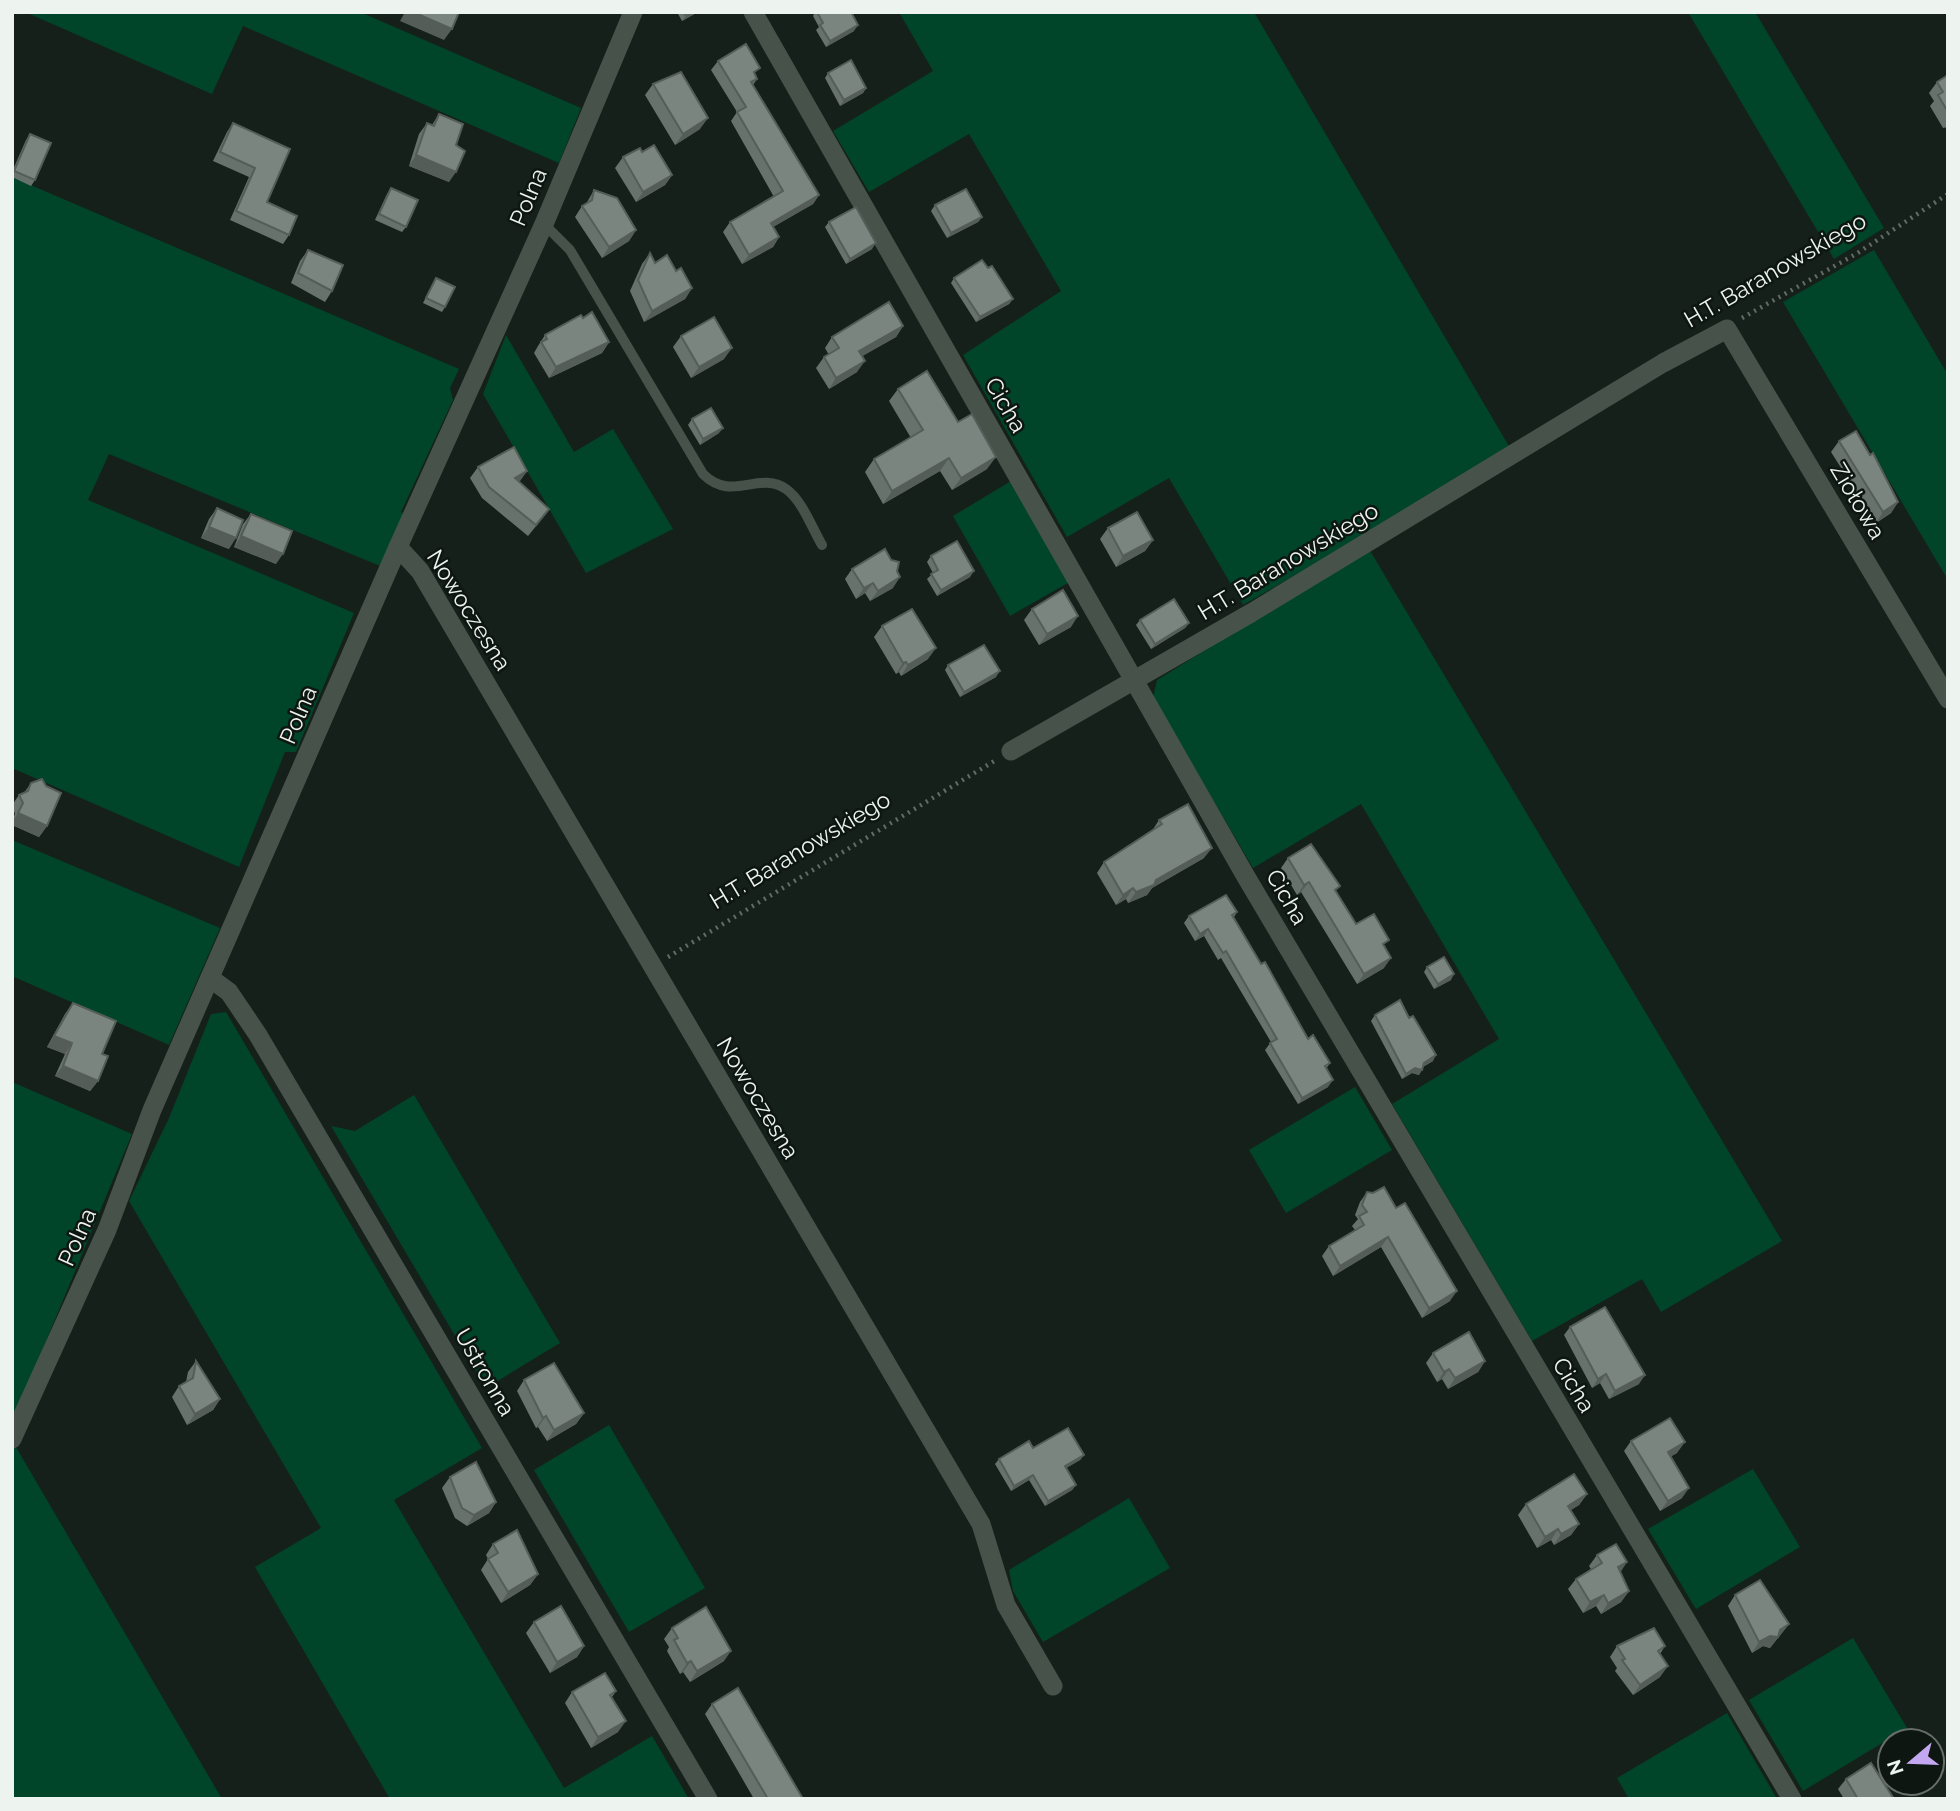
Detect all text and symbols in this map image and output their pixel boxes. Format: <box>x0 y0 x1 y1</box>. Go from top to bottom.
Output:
street label: Polna <box>503 164 552 230</box>
street label: H.T. Baranowskiego <box>1679 206 1871 333</box>
street label: Cicha <box>980 372 1033 437</box>
street label: Ziołowa <box>1825 458 1892 544</box>
street label: H.T. Baranowskiego <box>1193 496 1383 625</box>
street label: Nowoczesna <box>422 544 517 675</box>
street label: Polna <box>273 682 322 748</box>
street label: H.T. Baranowskiego <box>705 785 895 914</box>
street label: Cicha <box>1261 864 1314 929</box>
street label: Nowoczesna <box>712 1032 805 1163</box>
street label: Polna <box>52 1204 101 1270</box>
street label: Ustronna <box>450 1323 521 1420</box>
street label: Cicha <box>1548 1352 1601 1417</box>
north arrow <box>1876 1727 1946 1797</box>
text: N <box>1882 1757 1908 1778</box>

